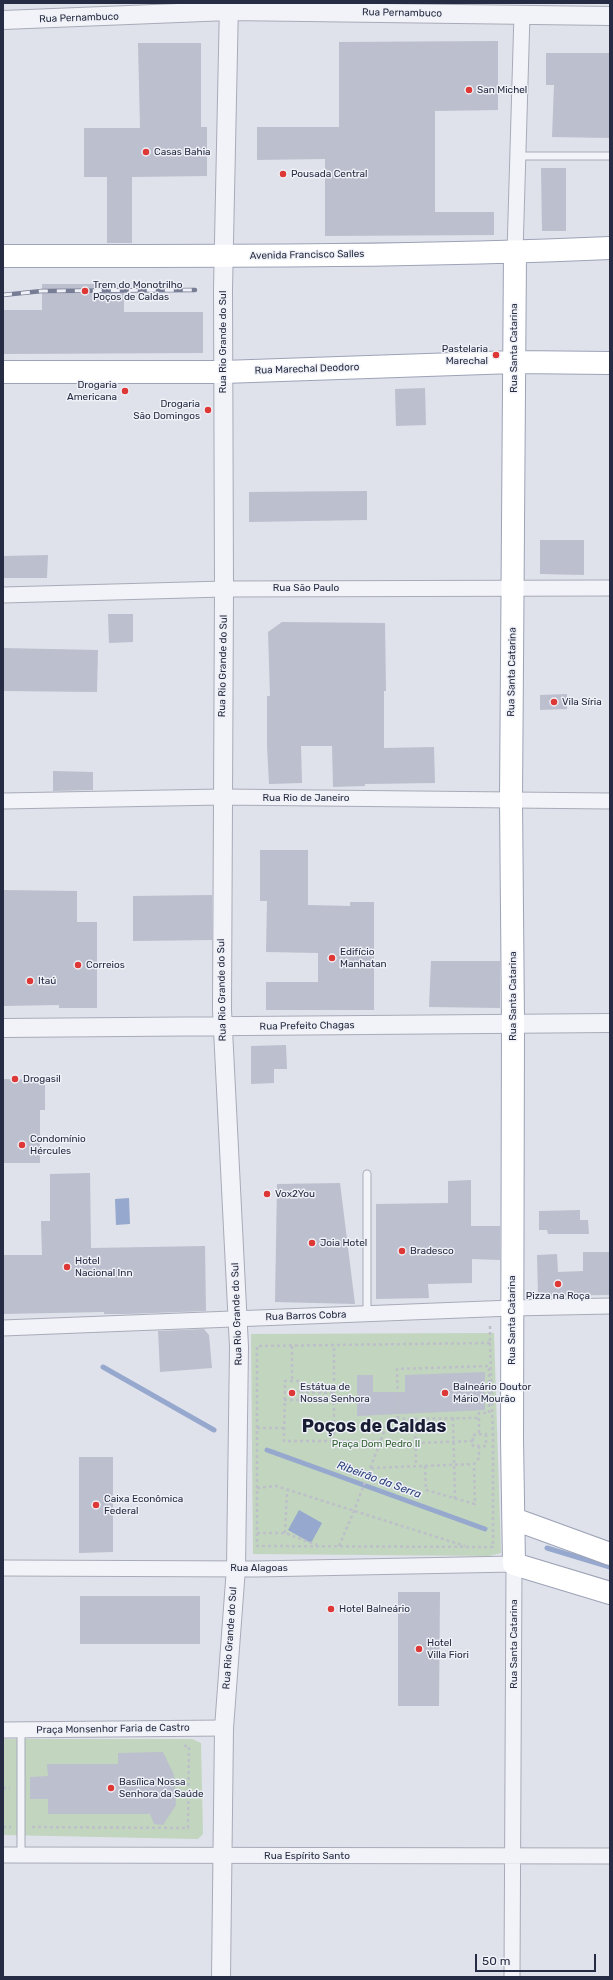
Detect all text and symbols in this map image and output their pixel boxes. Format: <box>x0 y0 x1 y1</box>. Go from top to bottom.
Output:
street label: Rua Pernambuco <box>362 6 442 20</box>
street label: Rua Pernambuco <box>39 11 119 25</box>
place label: San Michel <box>477 84 527 96</box>
marker: San Michel <box>464 85 474 95</box>
place label: Casas Bahia <box>154 146 211 158</box>
marker: Casas Bahia <box>141 147 151 157</box>
place label: Pousada Central <box>291 168 367 180</box>
marker: Pousada Central <box>278 169 288 179</box>
street label: Avenida Francisco Salles <box>250 248 364 262</box>
place label: Trem do Monotrilho Poços de Caldas <box>93 279 183 302</box>
marker: Trem do Monotrilho Poços de Caldas <box>80 286 90 296</box>
street label: Rua Rio Grande do Sul <box>217 291 229 393</box>
street label: Rua Santa Catarina <box>508 303 520 393</box>
place label: Pastelaria Marechal <box>442 343 488 366</box>
marker: Pastelaria Marechal <box>491 350 501 360</box>
street label: Rua Marechal Deodoro <box>254 361 360 377</box>
place label: Drogaria Americana <box>67 379 117 402</box>
marker: Drogaria Americana <box>120 386 130 396</box>
place label: Drogaria São Domingos <box>133 398 200 422</box>
marker: Drogaria São Domingos <box>203 405 213 415</box>
street label: Rua São Paulo <box>273 582 339 594</box>
street label: Rua Rio Grande do Sul <box>216 615 230 717</box>
street label: Rua Santa Catarina <box>505 627 519 717</box>
place label: Vila Síria <box>562 696 602 708</box>
marker: Vila Síria <box>549 697 559 707</box>
street label: Rua Rio de Janeiro <box>262 792 350 804</box>
street label: Rua Rio Grande do Sul <box>215 939 229 1041</box>
place label: Edifício Manhatan <box>340 946 387 970</box>
street label: Rua Santa Catarina <box>507 951 519 1041</box>
marker: Edifício Manhatan <box>327 953 337 963</box>
place label: Correios <box>86 959 125 971</box>
marker: Correios <box>73 960 83 970</box>
place label: Itaú <box>38 975 56 987</box>
marker: Itaú <box>25 976 35 986</box>
street label: Rua Prefeito Chagas <box>259 1019 355 1033</box>
place label: Drogasil <box>23 1073 61 1085</box>
marker: Drogasil <box>10 1074 20 1084</box>
place label: Condomínio Hércules <box>30 1133 86 1156</box>
marker: Condomínio Hércules <box>17 1140 27 1150</box>
place label: Vox2You <box>275 1188 315 1200</box>
marker: Vox2You <box>262 1189 272 1199</box>
place label: Joia Hotel <box>320 1237 367 1249</box>
marker: Joia Hotel <box>307 1238 317 1248</box>
place label: Bradesco <box>410 1245 454 1257</box>
marker: Bradesco <box>397 1246 407 1256</box>
place label: Hotel Nacional Inn <box>75 1255 132 1278</box>
marker: Hotel Nacional Inn <box>62 1262 72 1272</box>
street label: Rua Rio Grande do Sul <box>229 1263 245 1365</box>
street label: Rua Santa Catarina <box>506 1275 518 1365</box>
marker: Pizza na Roça <box>553 1279 563 1289</box>
place label: Pizza na Roça <box>526 1290 590 1302</box>
street label: Rua Barros Cobra <box>265 1309 347 1323</box>
place label: Estátua de Nossa Senhora <box>300 1381 370 1404</box>
place label: Balneário Doutor Mário Mourão <box>453 1381 531 1404</box>
marker: Estátua de Nossa Senhora <box>287 1388 297 1398</box>
marker: Balneário Doutor Mário Mourão <box>440 1388 450 1398</box>
district label: Poços de Caldas <box>302 1416 446 1438</box>
park label: Praça Dom Pedro II <box>332 1438 420 1450</box>
water label: Ribeirão da Serra <box>335 1459 423 1501</box>
place label: Caixa Econômica Federal <box>104 1493 183 1516</box>
marker: Caixa Econômica Federal <box>91 1500 101 1510</box>
street label: Rua Alagoas <box>230 1562 288 1574</box>
street label: Rua Rio Grande do Sul <box>220 1586 240 1690</box>
street label: Rua Santa Catarina <box>508 1599 520 1689</box>
place label: Hotel Balneário <box>339 1603 410 1615</box>
marker: Hotel Balneário <box>326 1604 336 1614</box>
place label: Hotel Villa Fiori <box>427 1637 469 1660</box>
marker: Hotel Villa Fiori <box>414 1644 424 1654</box>
street label: Praça Monsenhor Faria de Castro <box>36 1722 190 1736</box>
place label: Basílica Nossa Senhora da Saúde <box>119 1776 204 1800</box>
marker: Basílica Nossa Senhora da Saúde <box>106 1783 116 1793</box>
street label: Rua Espírito Santo <box>264 1850 350 1862</box>
scale bar <box>477 1946 598 1972</box>
text: 50 m <box>482 1954 510 1968</box>

